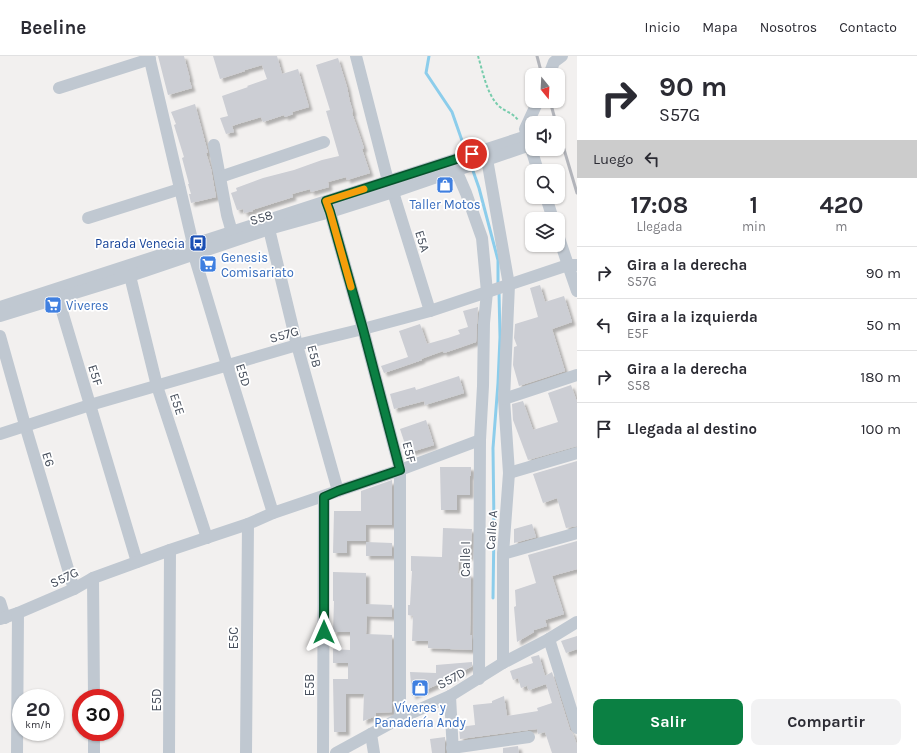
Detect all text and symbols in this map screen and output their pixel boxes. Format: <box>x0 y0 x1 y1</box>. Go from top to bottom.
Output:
text: Beeline <box>20 17 86 39</box>
text: Inicio <box>645 19 680 36</box>
text: Mapa <box>702 19 738 36</box>
text: Nosotros <box>760 19 817 36</box>
text: Contacto <box>839 19 897 36</box>
north arrow <box>525 68 565 108</box>
map controls <box>525 68 565 252</box>
text: 90 m <box>659 70 727 103</box>
icon: right <box>593 72 645 124</box>
text: S57G <box>659 104 700 126</box>
button: sound <box>525 116 565 156</box>
pin <box>455 137 489 171</box>
icon: arrive <box>461 143 483 165</box>
icon: left <box>641 148 663 170</box>
text: Luego <box>593 150 633 168</box>
button: search <box>525 164 565 204</box>
shop icon: Taller Motos <box>435 175 455 195</box>
text: 17:08 <box>631 191 688 219</box>
text: 1 <box>750 191 758 219</box>
text: 420 <box>819 191 863 219</box>
place label: Taller Motos <box>409 197 481 212</box>
street label: S58 <box>248 207 275 228</box>
button: layers <box>525 212 565 252</box>
text: Llegada <box>637 219 682 234</box>
text: min <box>742 219 766 234</box>
text: m <box>835 219 847 234</box>
street label: E5A <box>412 228 433 254</box>
bus stop icon: Parada Venecia <box>188 233 208 253</box>
place label: Parada Venecia <box>95 236 185 251</box>
place label: Genesis Comisariato <box>221 250 294 280</box>
supermarket icon: Genesis Comisariato <box>198 254 218 274</box>
text: Gira a la derecha <box>627 256 747 274</box>
icon: right <box>593 262 615 284</box>
text: 90 m <box>866 264 901 282</box>
text: S57G <box>627 274 657 289</box>
supermarket icon: Viveres <box>43 295 63 315</box>
place label: Viveres <box>66 298 109 313</box>
text: Gira a la izquierda <box>627 308 758 326</box>
icon: left <box>593 314 615 336</box>
text: 50 m <box>866 316 901 334</box>
street label: S57G <box>268 323 300 346</box>
text: E5F <box>627 326 648 341</box>
street label: E5B <box>304 343 325 369</box>
text: Gira a la derecha <box>627 360 747 378</box>
street label: E5D <box>233 362 254 388</box>
street label: E5F <box>85 363 106 388</box>
icon: right <box>593 366 615 388</box>
text: 180 m <box>860 368 901 386</box>
text: S58 <box>627 378 650 393</box>
street label: E5E <box>167 391 188 417</box>
icon: arrive <box>593 418 615 440</box>
text: Llegada al destino <box>627 420 757 438</box>
text: 100 m <box>861 420 901 438</box>
street label: E5F <box>400 440 419 465</box>
street label: E6 <box>39 450 58 468</box>
street label: Calle A <box>483 509 500 550</box>
street label: Calle I <box>458 541 473 577</box>
street label: S57G <box>48 564 81 591</box>
position arrow <box>303 611 345 653</box>
street label: E5C <box>226 627 241 649</box>
street label: S57D <box>435 665 468 692</box>
street label: E5B <box>302 674 317 696</box>
shop icon: Víveres y Panadería Andy <box>410 678 430 698</box>
street label: E5D <box>149 688 164 712</box>
speed limit sign: 30 <box>72 689 124 741</box>
text: 20 <box>26 698 50 721</box>
button: Salir <box>593 699 743 745</box>
button: Compartir <box>751 699 901 745</box>
place label: Víveres y Panadería Andy <box>374 700 466 730</box>
text: km/h <box>25 719 51 731</box>

